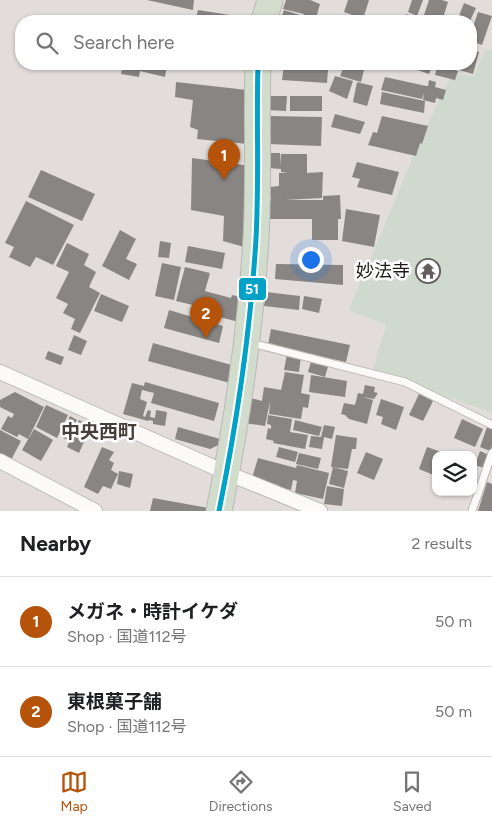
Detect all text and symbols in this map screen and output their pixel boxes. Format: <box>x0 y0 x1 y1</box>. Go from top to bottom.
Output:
search box <box>15 15 477 70</box>
icon: search <box>33 29 61 57</box>
text: Search here <box>73 31 175 54</box>
pin: 1 <box>208 139 240 180</box>
your location <box>298 247 324 273</box>
temple icon: 妙法寺 <box>415 258 441 284</box>
place label: 妙法寺 <box>356 260 410 282</box>
line badge: 51 <box>238 277 267 301</box>
text: 51 <box>245 281 259 298</box>
pin: 2 <box>190 297 222 338</box>
district label: 中央西町 <box>61 420 137 443</box>
map controls <box>432 451 477 496</box>
button: layers <box>432 451 477 496</box>
text: Nearby <box>20 531 91 556</box>
text: 2 results <box>412 534 472 553</box>
text: メガネ・時計イケダ <box>67 600 238 623</box>
text: 1 <box>33 612 39 631</box>
text: 50 m <box>435 612 472 631</box>
text: Shop · 国道112号 <box>67 627 187 646</box>
text: 東根菓子舗 <box>67 690 162 713</box>
text: 2 <box>31 702 41 721</box>
text: 50 m <box>435 702 472 721</box>
text: Shop · 国道112号 <box>67 717 187 736</box>
tab: Map <box>60 768 88 815</box>
tab: Directions <box>209 768 273 815</box>
tab: Saved <box>393 768 432 815</box>

